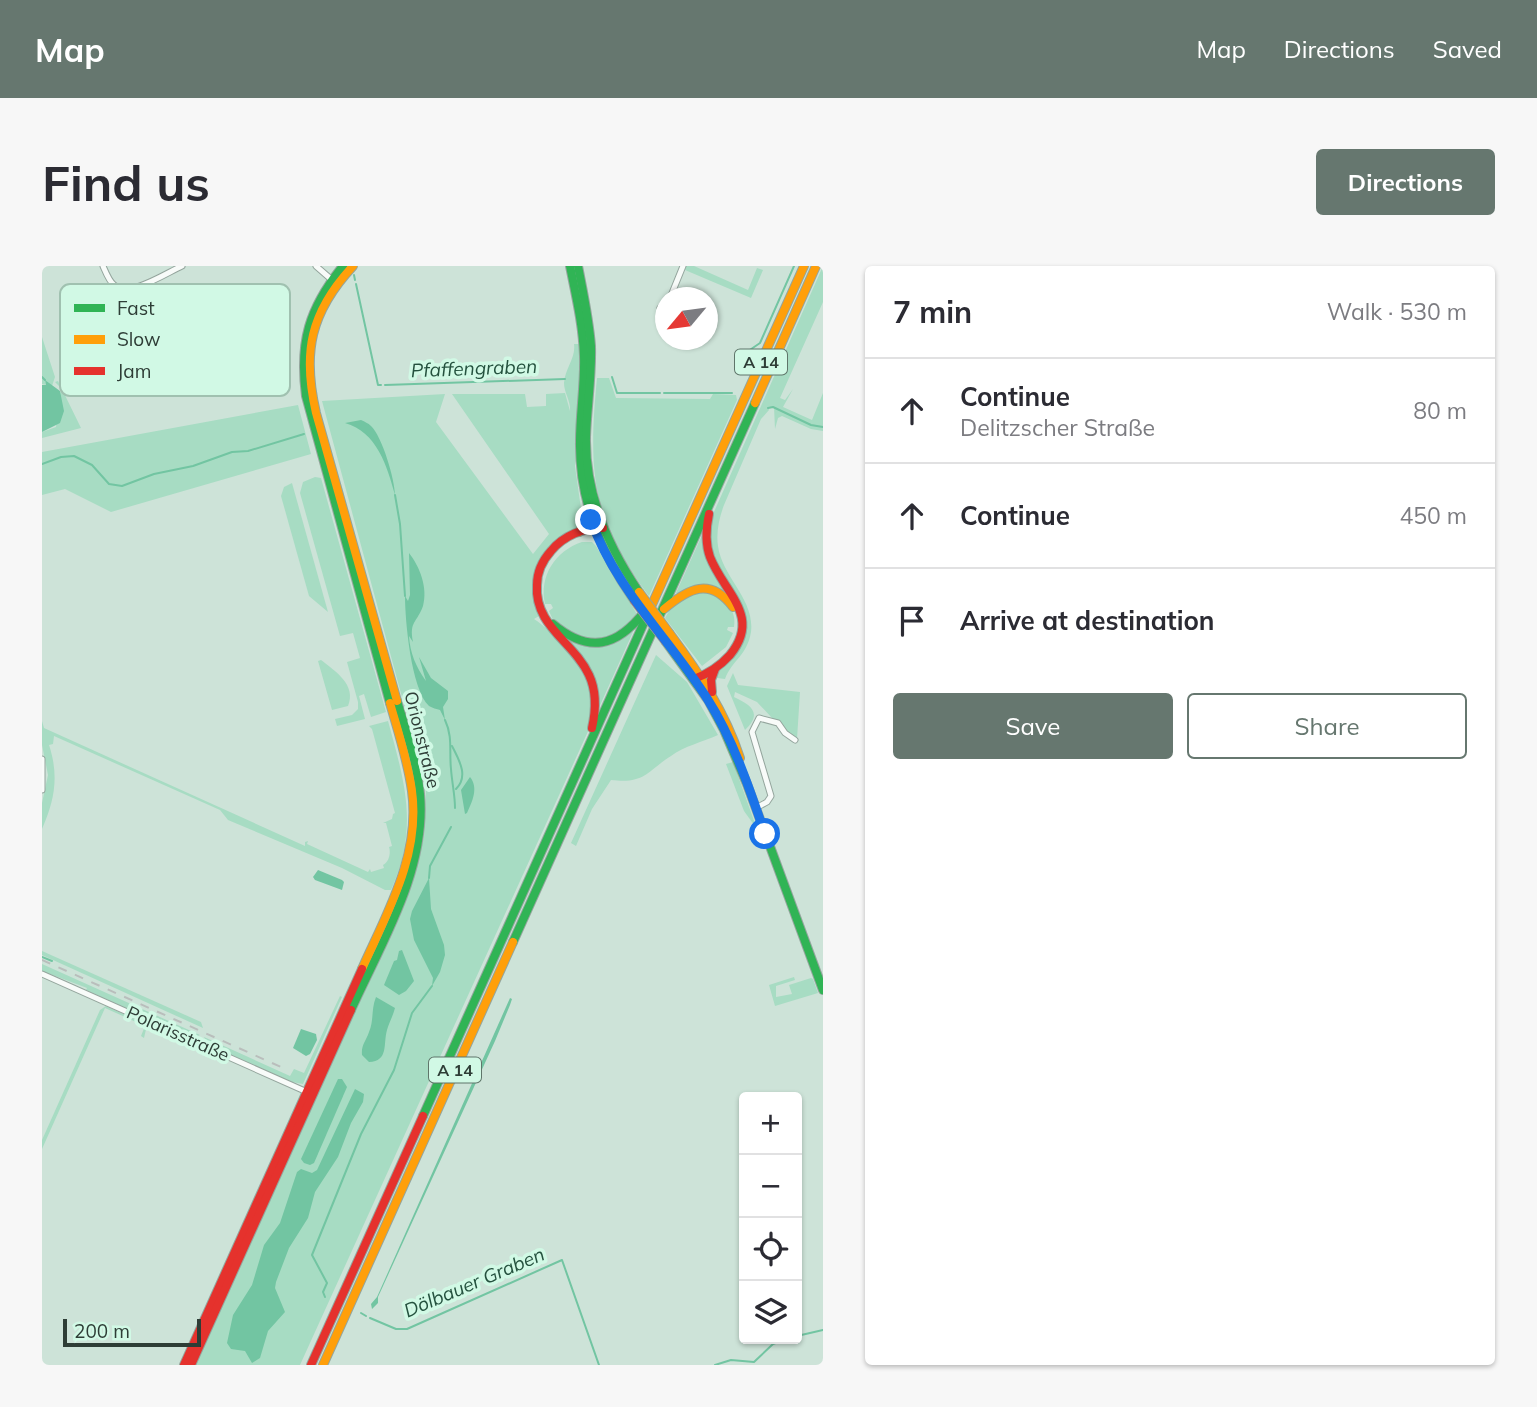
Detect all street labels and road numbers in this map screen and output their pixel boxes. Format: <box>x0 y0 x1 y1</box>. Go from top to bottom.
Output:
road number: A 14 <box>735 349 787 374</box>
street label: Orionstraße <box>399 689 446 791</box>
street label: Polarisstraße <box>123 1001 233 1066</box>
road number: A 14 <box>429 1058 481 1083</box>

